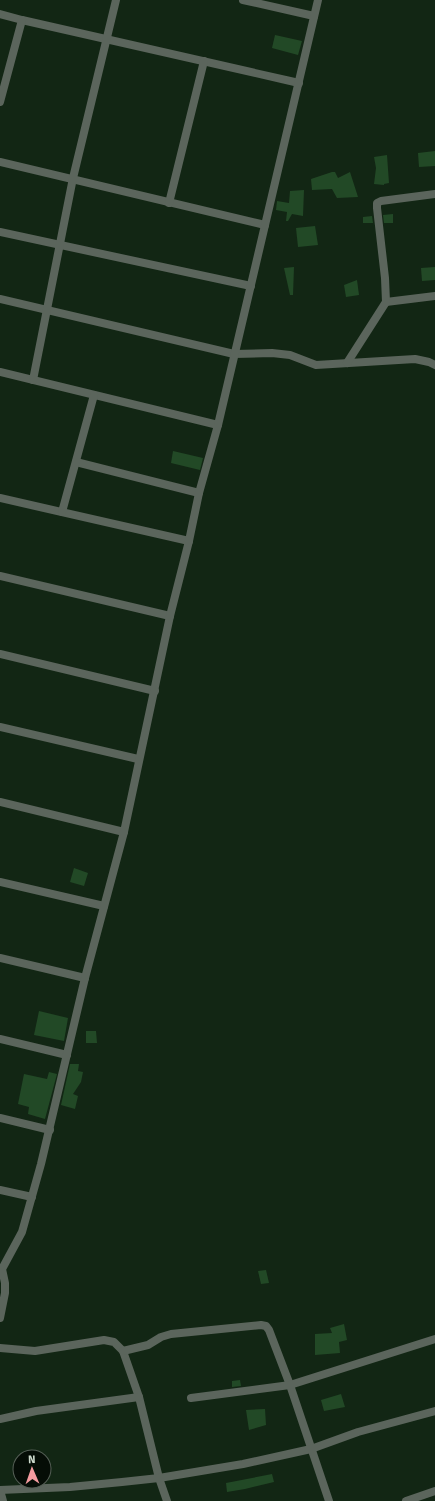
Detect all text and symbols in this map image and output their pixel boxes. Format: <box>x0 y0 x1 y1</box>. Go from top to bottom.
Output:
north arrow <box>12 1449 52 1489</box>
text: N <box>28 1453 36 1466</box>

